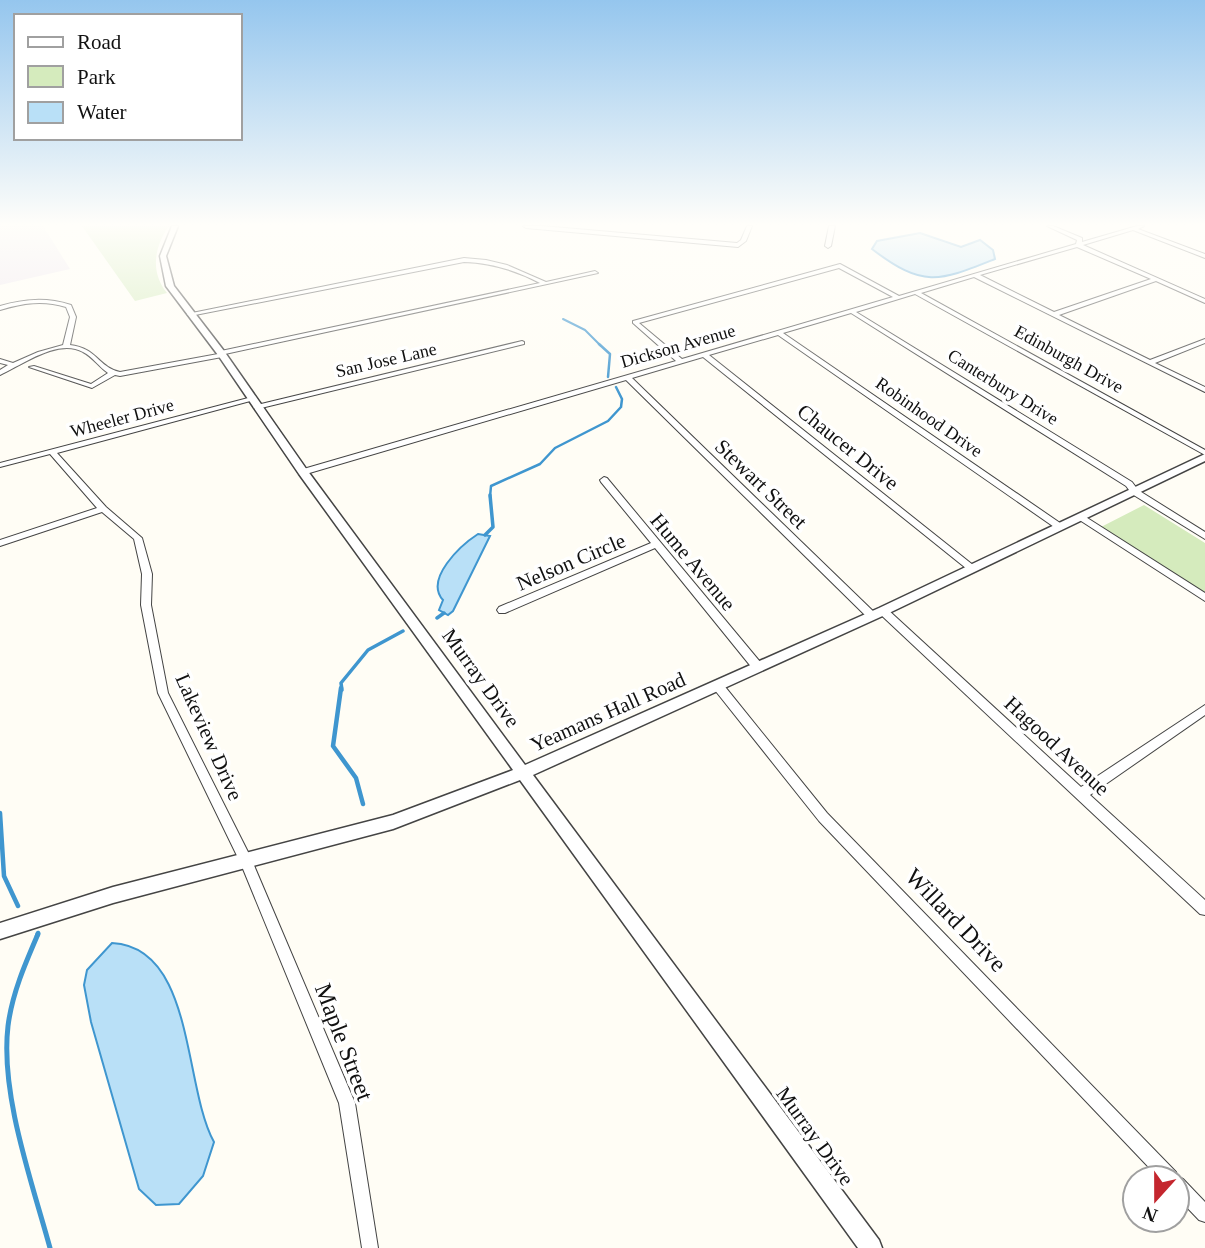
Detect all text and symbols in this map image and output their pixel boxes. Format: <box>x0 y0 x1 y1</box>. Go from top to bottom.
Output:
legend <box>14 14 242 140</box>
text: Road <box>77 30 122 54</box>
text: Park <box>77 65 116 89</box>
text: Water <box>77 100 127 124</box>
street label: Dickson Avenue <box>618 320 738 372</box>
street label: Edinburgh Drive <box>1011 321 1127 397</box>
street label: San Jose Lane <box>334 339 438 381</box>
street label: Canterbury Drive <box>944 345 1062 429</box>
street label: Robinhood Drive <box>872 373 986 461</box>
street label: Wheeler Drive <box>68 395 176 441</box>
street label: Chaucer Drive <box>793 399 903 495</box>
street label: Stewart Street <box>710 434 812 534</box>
street label: Hume Avenue <box>646 509 740 615</box>
street label: Nelson Circle <box>513 528 629 596</box>
street label: Murray Drive <box>437 624 525 732</box>
street label: Yeamans Hall Road <box>527 667 690 757</box>
street label: Lakeview Drive <box>170 670 248 804</box>
street label: Hagood Avenue <box>1000 691 1114 801</box>
street label: Willard Drive <box>900 863 1012 977</box>
street label: Maple Street <box>310 980 378 1105</box>
street label: Murray Drive <box>771 1082 859 1190</box>
north arrow <box>1121 1164 1191 1234</box>
text: N <box>1140 1202 1160 1227</box>

